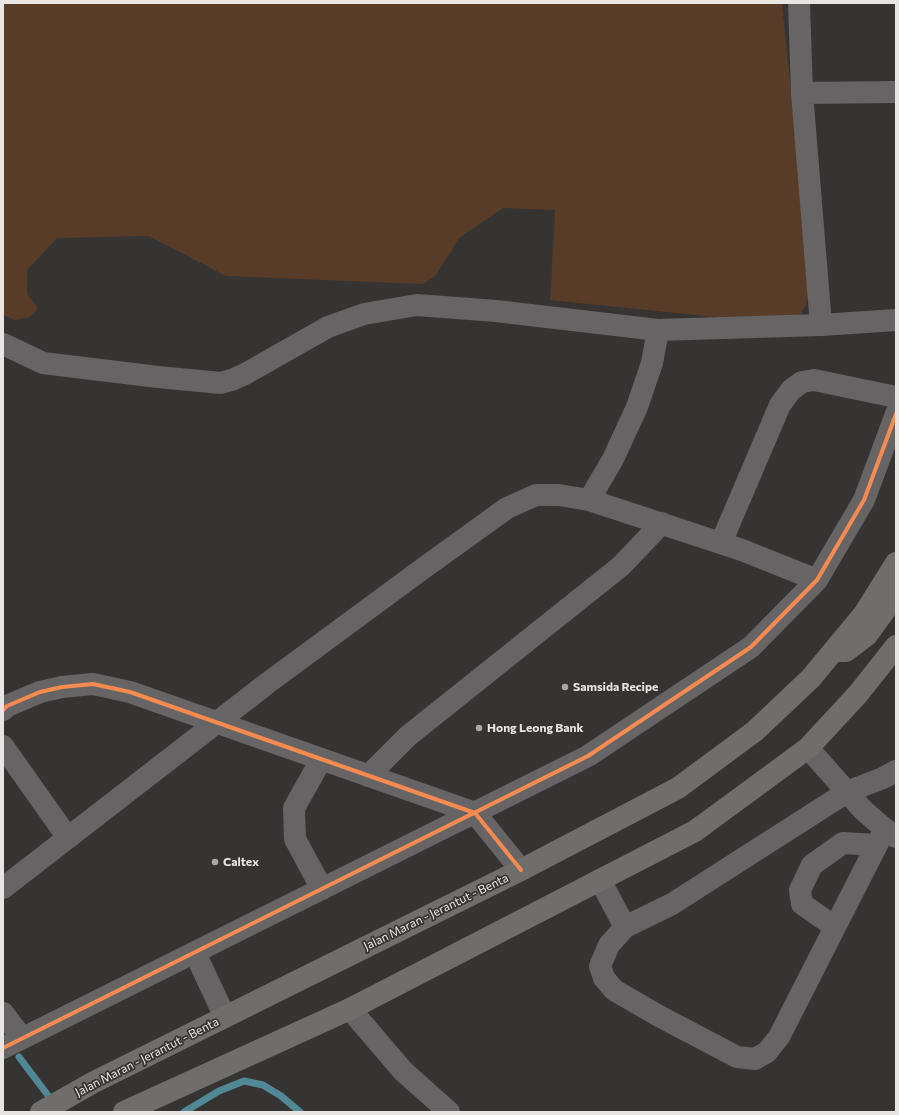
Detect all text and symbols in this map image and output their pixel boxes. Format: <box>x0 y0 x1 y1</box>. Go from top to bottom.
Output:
place label: Samsida Recipe <box>573 680 658 694</box>
marker: Samsida Recipe <box>560 682 570 692</box>
place label: Hong Leong Bank <box>487 721 583 735</box>
marker: Hong Leong Bank <box>474 723 484 733</box>
place label: Caltex <box>223 855 259 869</box>
marker: Caltex <box>210 857 220 867</box>
street label: Jalan Maran - Jerantut - Benta <box>361 871 511 953</box>
street label: Jalan Maran - Jerantut - Benta <box>73 1014 221 1100</box>

